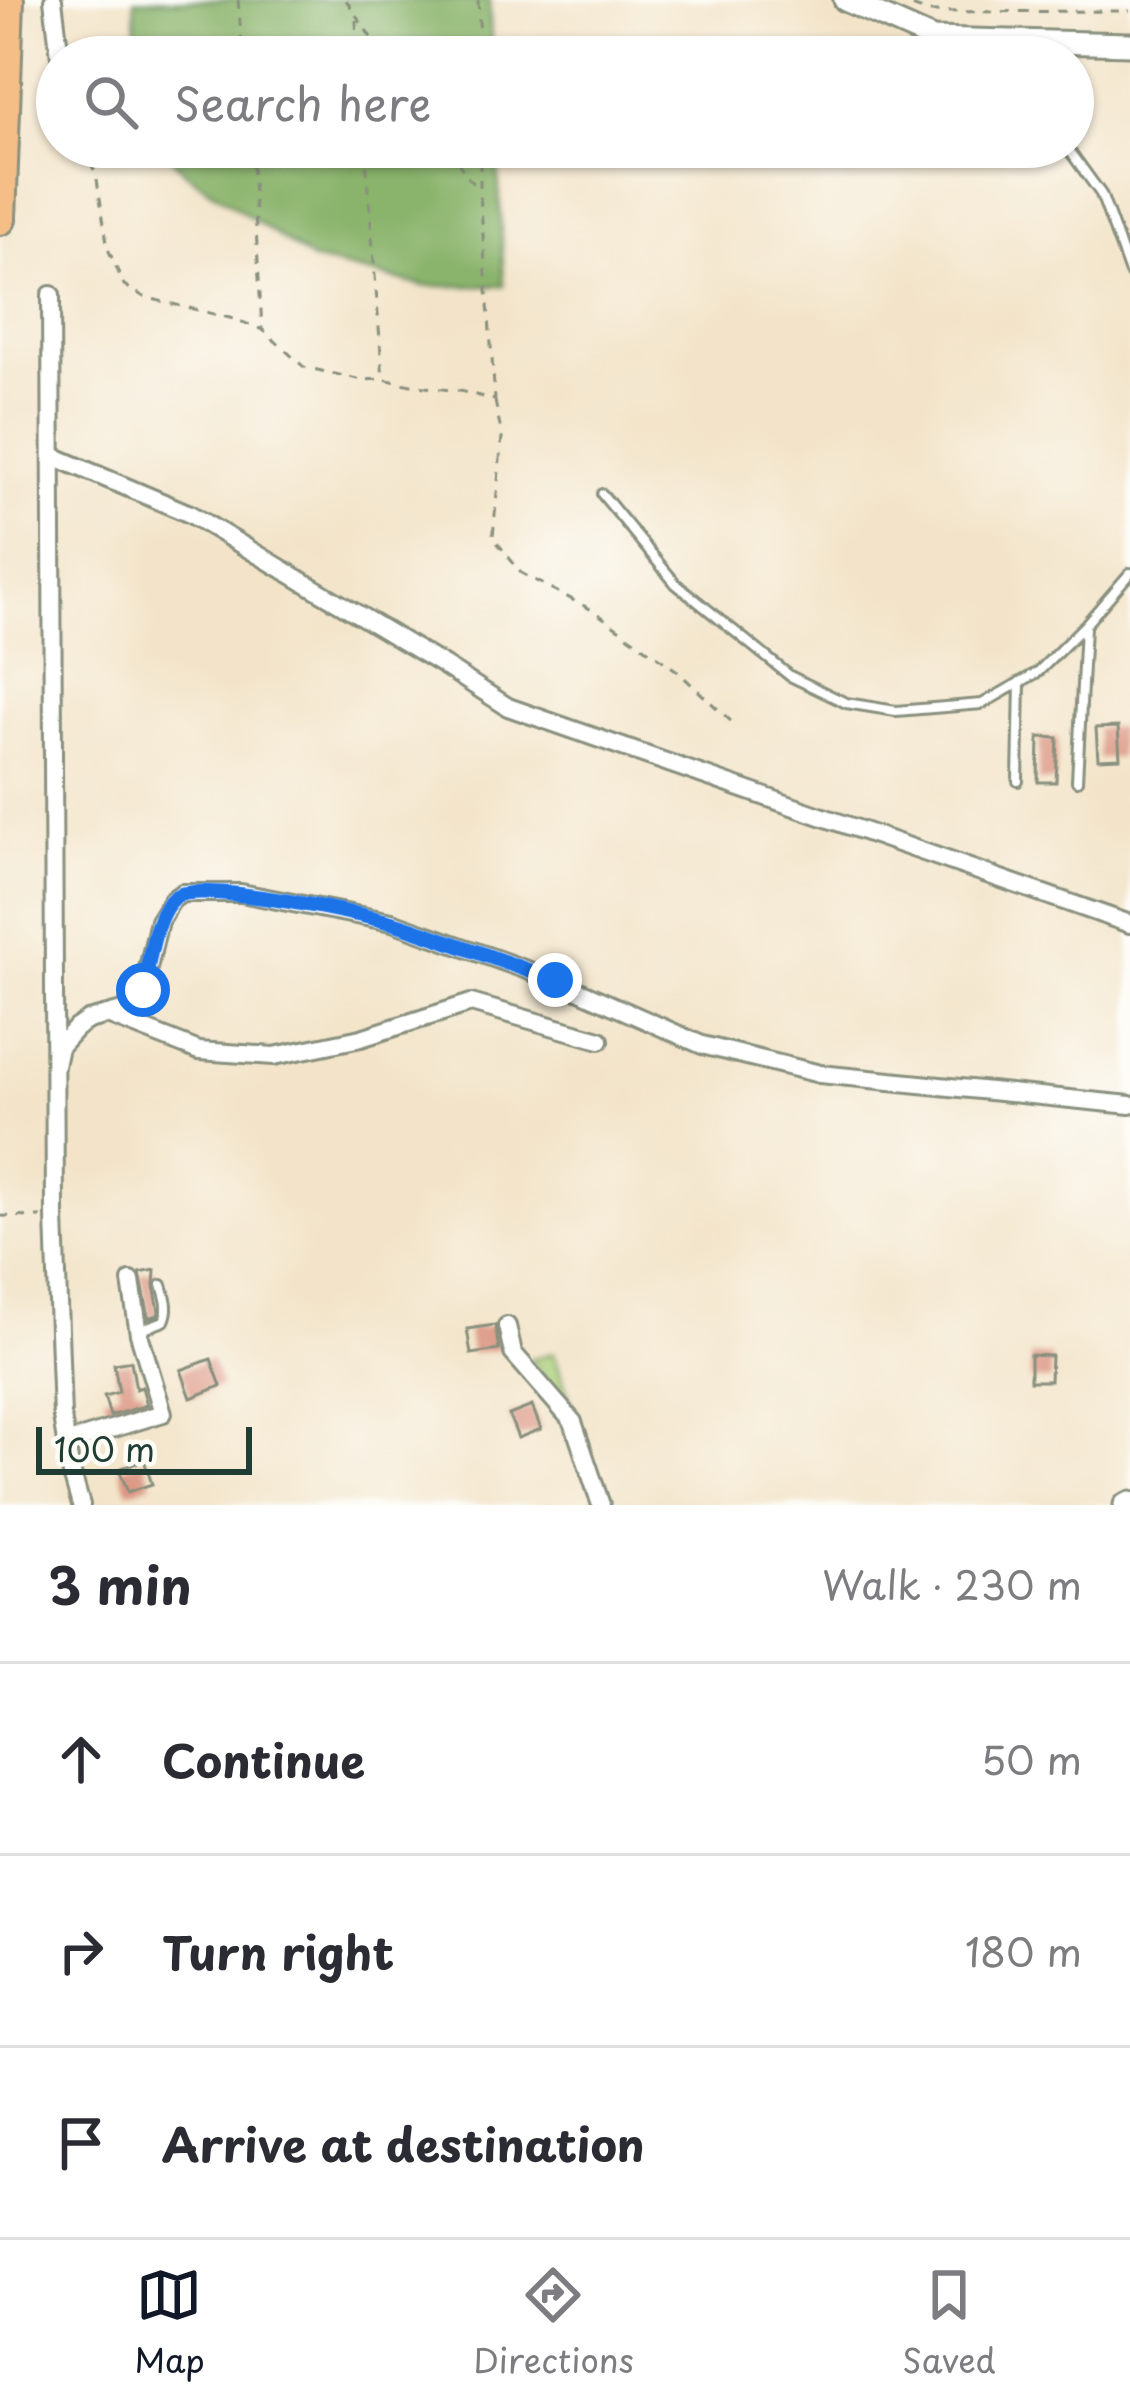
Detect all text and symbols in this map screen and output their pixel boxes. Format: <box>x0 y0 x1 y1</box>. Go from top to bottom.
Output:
search box <box>36 36 1094 168</box>
text: Search here <box>174 68 431 136</box>
icon: search <box>78 69 144 135</box>
route end <box>528 953 582 1007</box>
route start <box>116 963 170 1017</box>
scale bar <box>36 1421 252 1474</box>
text: 100 m <box>54 1423 155 1473</box>
text: 3 min <box>48 1545 192 1622</box>
text: Walk · 230 m <box>822 1554 1082 1613</box>
text: Continue <box>162 1725 365 1793</box>
icon: ahead <box>48 1726 114 1792</box>
text: 50 m <box>981 1729 1082 1788</box>
text: Turn right <box>162 1917 394 1985</box>
icon: right <box>48 1918 114 1984</box>
text: 180 m <box>965 1921 1082 1980</box>
text: Arrive at destination <box>162 2109 645 2177</box>
icon: arrive <box>48 2110 114 2176</box>
tab: Map <box>134 2262 205 2384</box>
tab: Directions <box>473 2262 634 2384</box>
tab: Saved <box>902 2262 996 2384</box>

